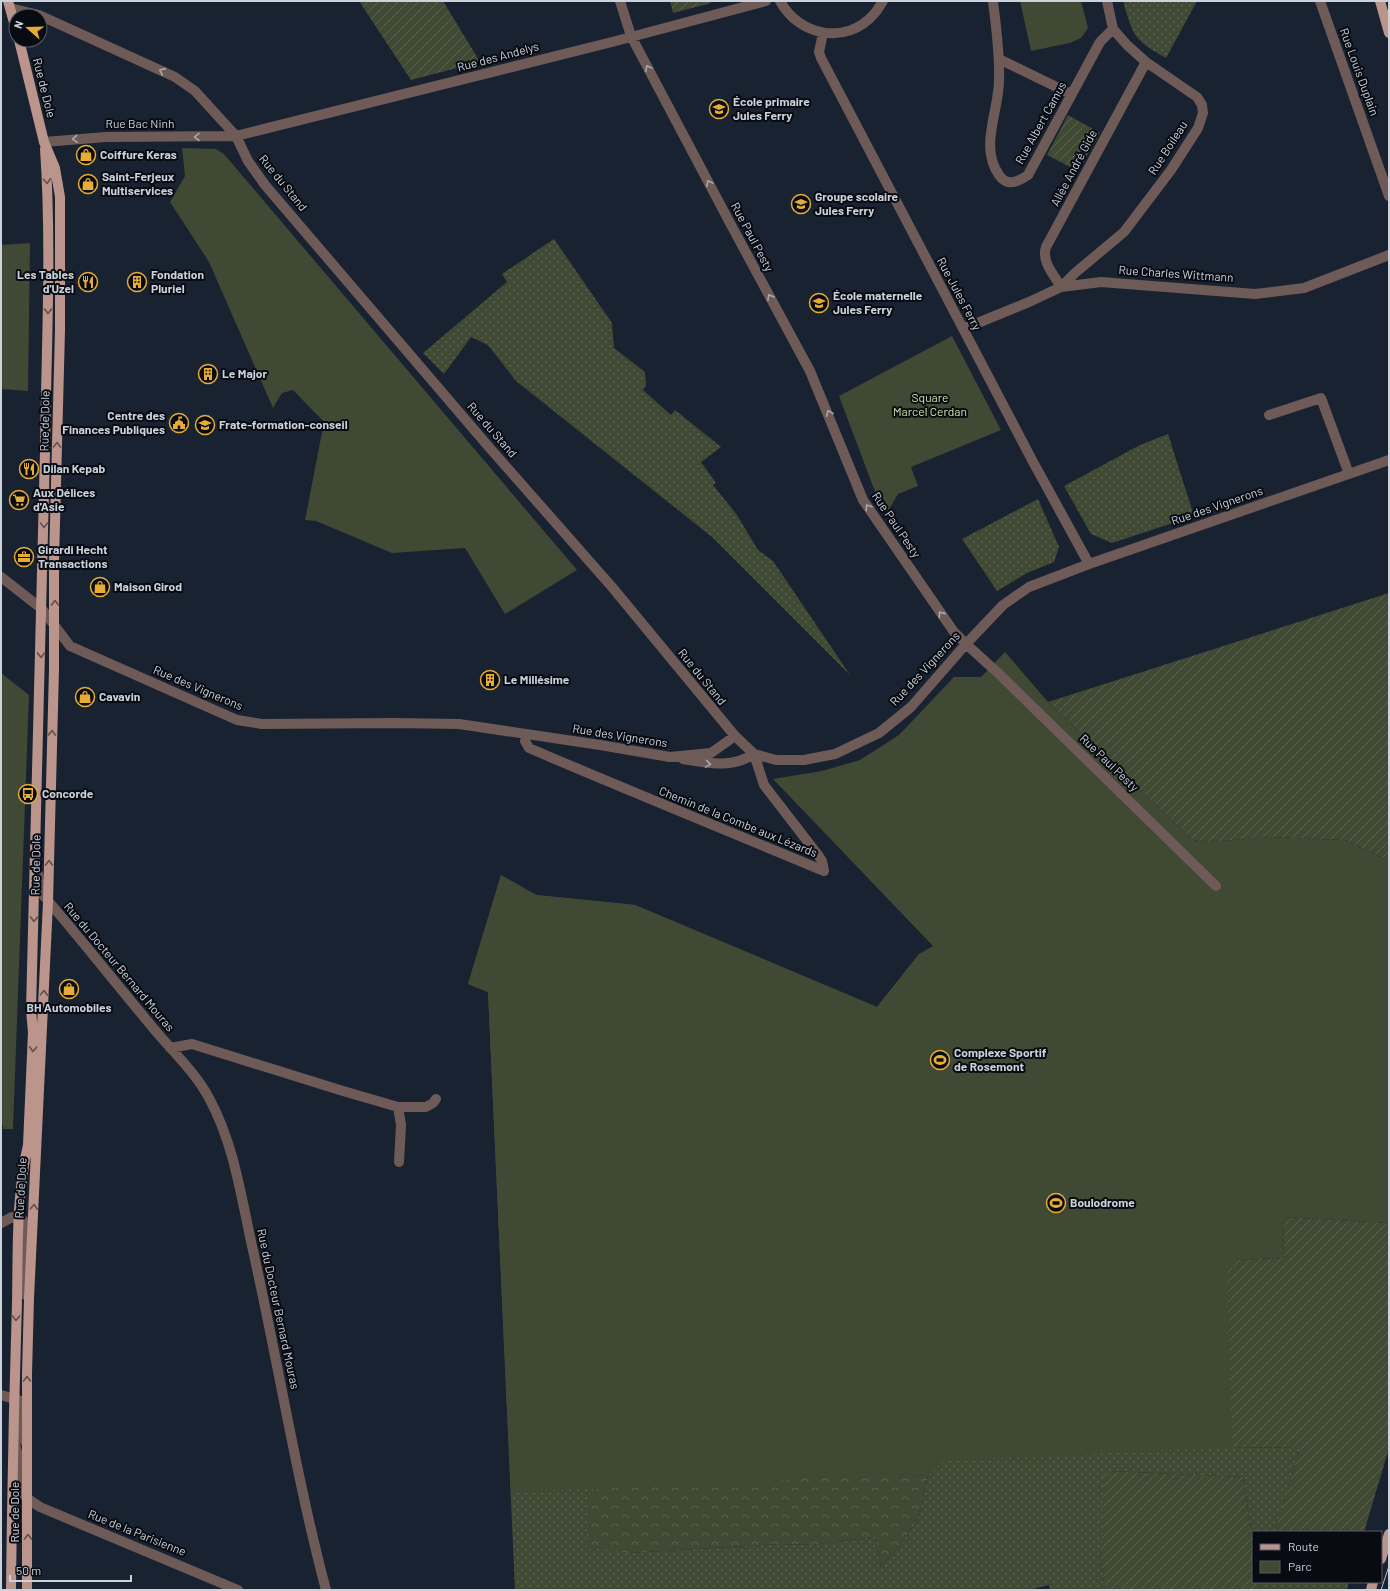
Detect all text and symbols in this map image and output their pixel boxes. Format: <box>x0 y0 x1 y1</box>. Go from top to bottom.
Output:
north arrow <box>8 8 48 48</box>
text: N <box>11 19 25 30</box>
street label: Rue Louis Duplain <box>1338 26 1382 117</box>
street label: Rue des Andelys <box>455 38 540 74</box>
street label: Rue de Dole <box>31 56 59 119</box>
one-way arrow <box>645 65 653 72</box>
one-way arrow <box>159 68 166 76</box>
street label: Rue Albert Camus <box>1012 79 1069 166</box>
place label: École primaire Jules Ferry <box>733 94 810 122</box>
school or university icon: École primaire Jules Ferry <box>708 98 730 120</box>
street label: Rue Bac Ninh <box>106 116 174 130</box>
street label: Rue Boileau <box>1145 118 1190 177</box>
street label: Allée André Gide <box>1047 127 1099 208</box>
one-way arrow <box>194 133 200 141</box>
one-way arrow <box>72 135 78 143</box>
shop icon: Coiffure Keras <box>75 144 97 166</box>
place label: Coiffure Keras <box>100 147 177 161</box>
street label: Rue du Stand <box>257 151 311 213</box>
place label: Saint-Ferjeux Multiservices <box>102 169 175 197</box>
shop icon: Saint-Ferjeux Multiservices <box>77 173 99 195</box>
one-way arrow <box>42 178 51 184</box>
one-way arrow <box>706 180 713 187</box>
place label: Groupe scolaire Jules Ferry <box>815 189 899 217</box>
school or university icon: Groupe scolaire Jules Ferry <box>790 193 812 215</box>
street label: Rue Paul Pesty <box>729 200 777 274</box>
street label: Rue Jules Ferry <box>935 255 985 333</box>
street label: Rue Charles Wittmann <box>1118 262 1234 284</box>
place label: Les Tables d'Uzel <box>17 267 74 295</box>
place label: Fondation Pluriel <box>151 267 204 295</box>
restaurant icon: Les Tables d'Uzel <box>77 271 99 293</box>
building icon: Fondation Pluriel <box>126 271 148 293</box>
place label: École maternelle Jules Ferry <box>833 288 923 316</box>
school or university icon: École maternelle Jules Ferry <box>808 292 830 314</box>
one-way arrow <box>768 294 775 301</box>
one-way arrow <box>44 308 52 314</box>
building icon: Le Major <box>197 363 219 385</box>
place label: Le Major <box>222 366 267 380</box>
street label: Rue de Dole <box>36 390 52 452</box>
park label: Square Marcel Cerdan <box>893 390 967 418</box>
street label: Rue du Stand <box>465 399 520 460</box>
place label: Centre des Finances Publiques <box>62 408 165 436</box>
one-way arrow <box>825 410 833 417</box>
public building icon: Centre des Finances Publiques <box>168 412 190 434</box>
school or university icon: Frate-formation-conseil <box>194 414 216 436</box>
place label: Frate-formation-conseil <box>219 417 348 431</box>
one-way arrow <box>53 442 62 448</box>
restaurant icon: Dilan Kepab <box>18 458 40 480</box>
place label: Dilan Kepab <box>43 461 105 475</box>
street label: Rue des Vignerons <box>1169 483 1265 527</box>
place label: Aux Délices d'Asie <box>33 485 95 513</box>
supermarket icon: Aux Délices d'Asie <box>8 489 30 511</box>
street label: Rue Paul Pesty <box>870 489 924 560</box>
one-way arrow <box>865 504 872 511</box>
one-way arrow <box>39 522 48 528</box>
place label: Girardi Hecht Transactions <box>38 542 108 570</box>
office icon: Girardi Hecht Transactions <box>13 546 35 568</box>
shop icon: Maison Girod <box>89 576 111 598</box>
place label: Maison Girod <box>114 579 182 593</box>
one-way arrow <box>51 600 59 606</box>
one-way arrow <box>938 611 946 618</box>
street label: Rue des Vignerons <box>886 628 962 708</box>
street label: Rue du Stand <box>676 645 730 707</box>
one-way arrow <box>37 652 46 658</box>
street label: Rue des Vignerons <box>151 662 246 712</box>
building icon: Le Millésime <box>479 669 501 691</box>
place label: Le Millésime <box>504 672 570 686</box>
shop icon: Cavavin <box>74 686 96 708</box>
place label: Cavavin <box>99 689 140 703</box>
street label: Rue des Vignerons <box>572 721 669 749</box>
one-way arrow <box>48 730 57 736</box>
street label: Rue Paul Pesty <box>1077 731 1142 794</box>
one-way arrow <box>705 759 711 767</box>
bus stop icon: Concorde <box>17 783 39 805</box>
street label: Chemin de la Combe aux Lézards <box>657 783 820 859</box>
place label: Concorde <box>42 786 94 800</box>
street label: Rue de Dole <box>27 834 43 896</box>
one-way arrow <box>45 860 53 866</box>
street label: Rue du Docteur Bernard Mouras <box>62 899 178 1034</box>
one-way arrow <box>30 916 38 922</box>
shop icon: BH Automobiles <box>58 978 80 1000</box>
one-way arrow <box>40 990 48 996</box>
place label: BH Automobiles <box>26 1000 112 1014</box>
place label: Complexe Sportif de Rosemont <box>954 1045 1047 1073</box>
one-way arrow <box>28 1046 37 1052</box>
sports icon: Complexe Sportif de Rosemont <box>929 1049 951 1071</box>
street label: Rue de Dole <box>11 1157 29 1219</box>
sports icon: Boulodrome <box>1045 1192 1067 1214</box>
place label: Boulodrome <box>1070 1195 1135 1209</box>
one-way arrow <box>29 1204 38 1210</box>
street label: Rue du Docteur Bernard Mouras <box>255 1227 303 1391</box>
one-way arrow <box>12 1315 20 1321</box>
one-way arrow <box>23 1376 31 1382</box>
street label: Rue de Dole <box>7 1481 21 1543</box>
street label: Rue de la Parisienne <box>86 1506 188 1558</box>
legend <box>1252 1531 1382 1583</box>
one-way arrow <box>24 1534 32 1540</box>
text: Route <box>1288 1539 1319 1553</box>
scale bar <box>10 1557 131 1583</box>
text: Parc <box>1288 1559 1312 1573</box>
text: 50 m <box>16 1563 41 1577</box>

